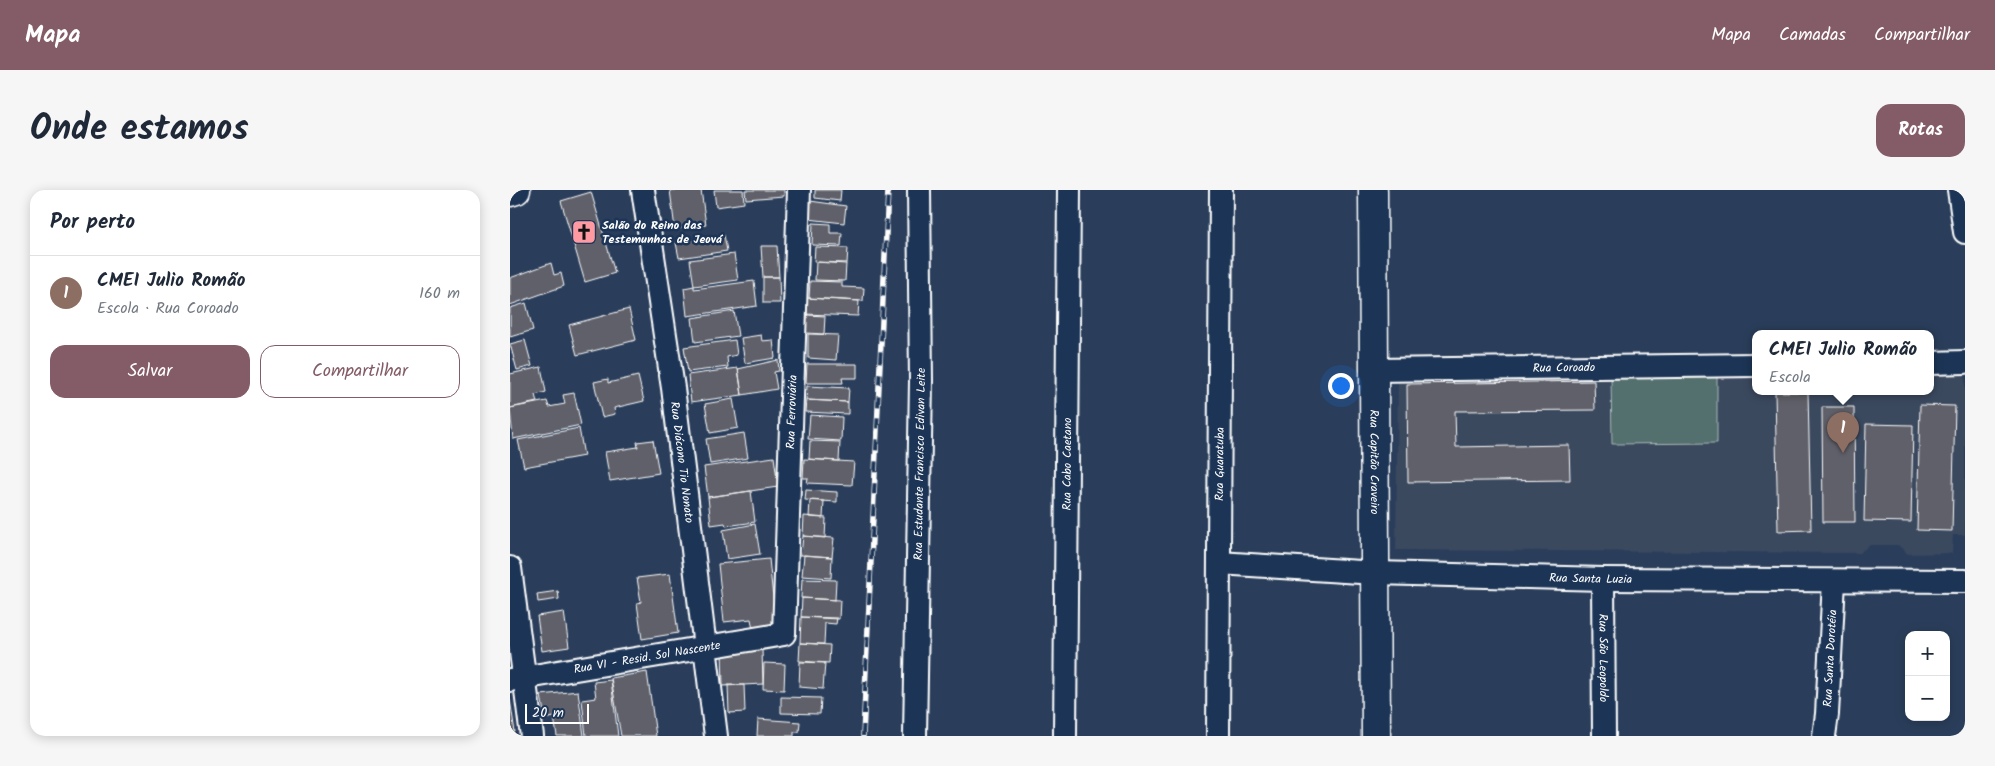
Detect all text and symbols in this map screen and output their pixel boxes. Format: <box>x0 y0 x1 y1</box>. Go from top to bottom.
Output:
text: Mapa <box>25 16 81 55</box>
text: Mapa <box>1711 21 1751 50</box>
text: Camadas <box>1779 21 1846 50</box>
text: Compartilhar <box>1874 21 1970 50</box>
text: Onde estamos <box>30 102 249 158</box>
button: Rotas <box>1876 104 1965 157</box>
text: Por perto <box>50 206 135 239</box>
place label: Salão do Reino das Testemunhas de Jeová <box>602 216 724 249</box>
church icon: Salão do Reino das Testemunhas de Jeová <box>571 219 597 245</box>
text: CMEI Julio Romão <box>97 266 245 296</box>
text: 1 <box>64 281 68 306</box>
text: 160 m <box>419 281 460 306</box>
text: Escola · Rua Coroado <box>97 296 239 321</box>
popup <box>1752 330 1934 395</box>
text: CMEI Julio Romão <box>1769 335 1917 365</box>
button: Salvar <box>50 345 250 398</box>
button: Compartilhar <box>260 345 460 398</box>
street label: Rua Coroado <box>1533 358 1595 378</box>
text: Escola <box>1769 365 1811 390</box>
street label: Rua Estudante Francisco Edivan Leite <box>909 367 931 561</box>
your location <box>1328 373 1354 399</box>
street label: Rua Ferroviária <box>781 374 803 449</box>
street label: Rua Diácono Tio Nonato <box>665 400 699 524</box>
street label: Rua Capitão Craveiro <box>1364 410 1384 514</box>
pin: 1 <box>1827 412 1859 453</box>
street label: Rua Cabo Caetano <box>1058 417 1077 511</box>
street label: Rua Guaratuba <box>1210 427 1230 501</box>
street label: Rua Santa Luzia <box>1549 569 1632 589</box>
street label: Rua Santa Dorotéia <box>1818 609 1843 708</box>
street label: Rua São Leopoldo <box>1593 614 1613 702</box>
map controls <box>1905 631 1950 721</box>
button: + <box>1905 631 1950 676</box>
street label: Rua VI - Resid. Sol Nascente <box>572 636 722 679</box>
button: − <box>1905 676 1950 721</box>
scale bar <box>525 701 589 724</box>
text: 20 m <box>532 702 564 724</box>

